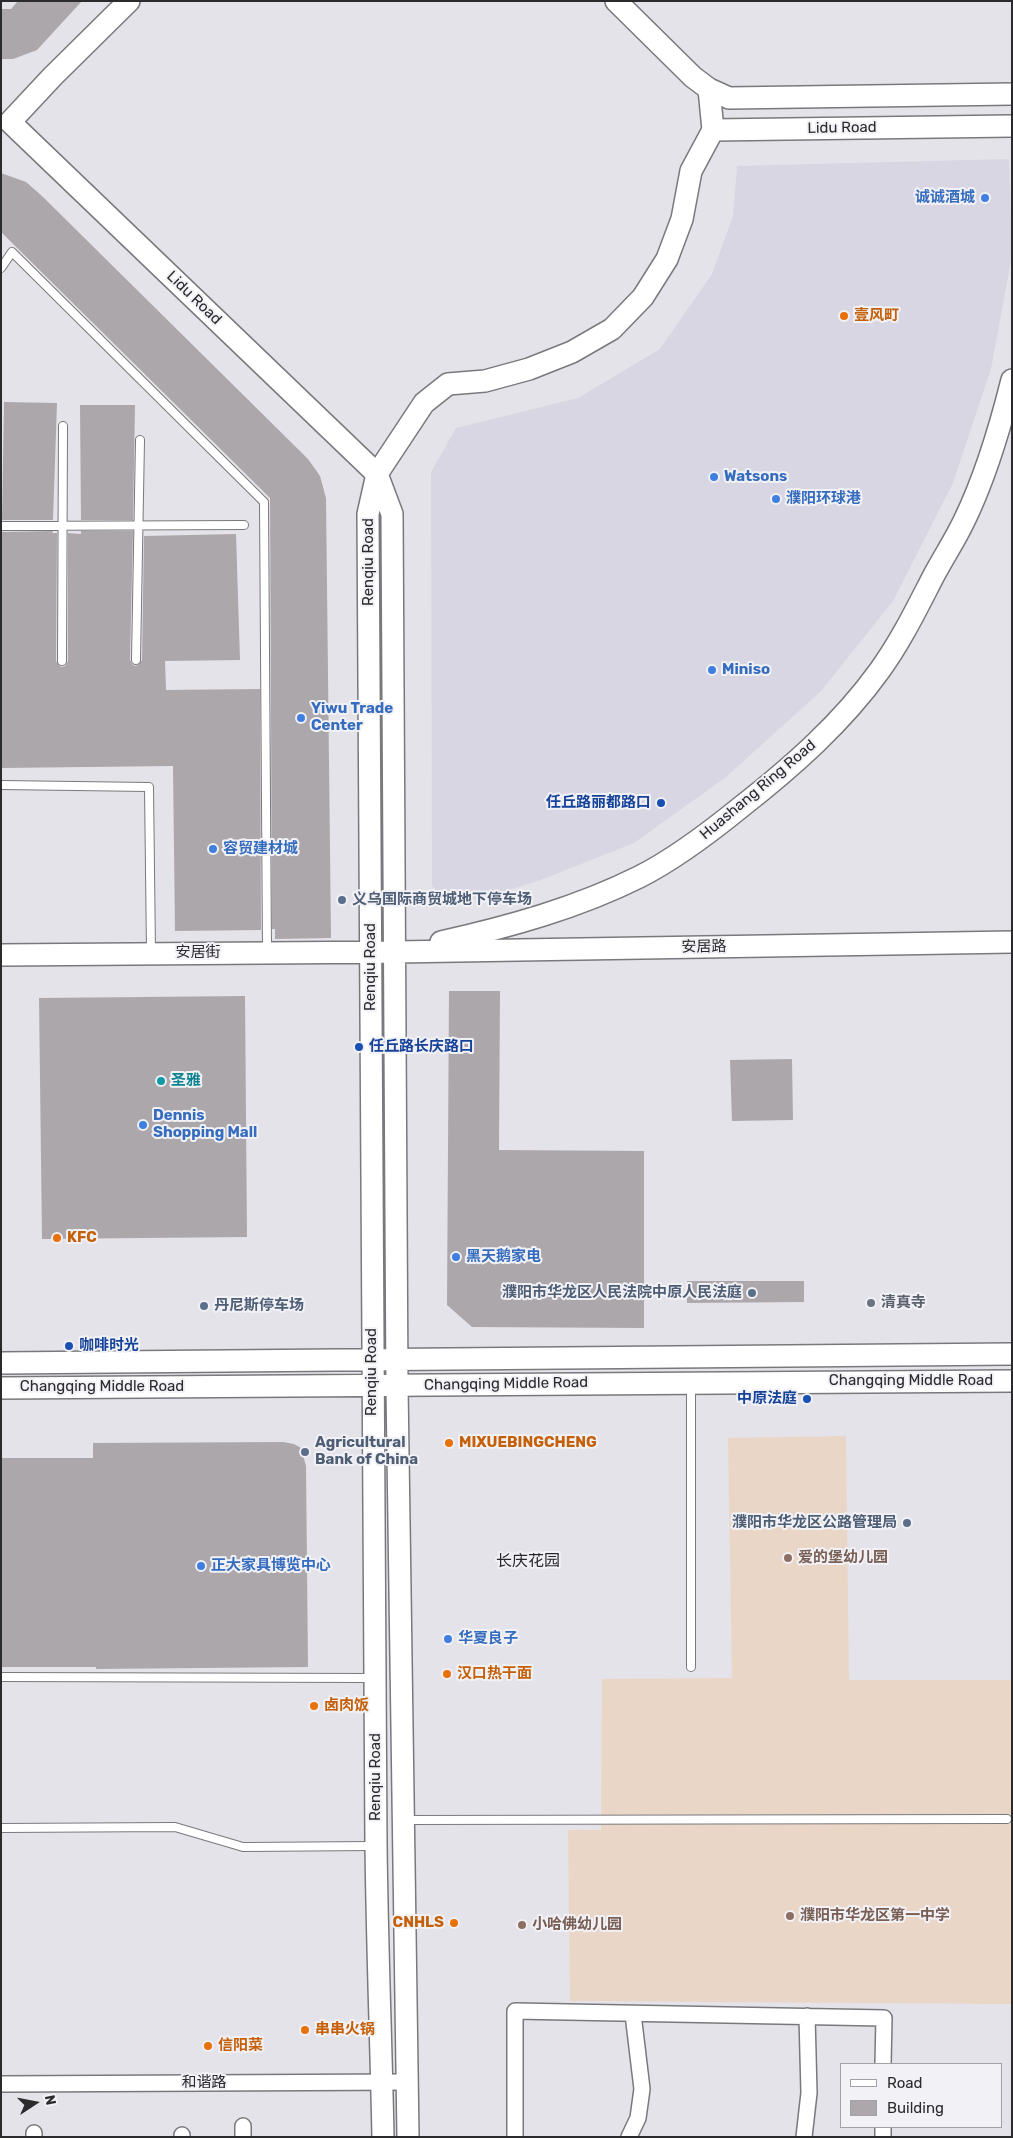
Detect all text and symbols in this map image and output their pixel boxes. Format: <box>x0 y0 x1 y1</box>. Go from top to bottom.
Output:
street label: Lidu Road <box>807 118 877 138</box>
place label: 诚诚酒城 <box>915 189 975 207</box>
marker: 诚诚酒城 <box>979 192 991 204</box>
street label: Lidu Road <box>163 267 225 329</box>
place label: 壹风町 <box>854 307 899 325</box>
marker: 壹风町 <box>838 310 850 322</box>
place label: Watsons <box>724 468 787 486</box>
marker: Watsons <box>708 471 720 483</box>
place label: 濮阳环球港 <box>786 490 861 508</box>
marker: 濮阳环球港 <box>770 493 782 505</box>
street label: Renqiu Road <box>360 518 378 606</box>
place label: Miniso <box>722 661 770 679</box>
marker: Miniso <box>706 664 718 676</box>
place label: Yiwu Trade Center <box>311 700 393 735</box>
marker: Yiwu Trade Center <box>295 712 307 724</box>
street label: Huashang Ring Road <box>696 736 820 844</box>
place label: 任丘路丽都路口 <box>546 794 651 812</box>
marker: 任丘路丽都路口 <box>655 797 667 809</box>
place label: 容贸建材城 <box>223 840 298 858</box>
marker: 容贸建材城 <box>207 843 219 855</box>
place label: 义乌国际商贸城地下停车场 <box>352 891 532 909</box>
marker: 义乌国际商贸城地下停车场 <box>336 894 348 906</box>
street label: Renqiu Road <box>362 923 380 1011</box>
street label: 安居路 <box>681 938 727 956</box>
street label: 安居街 <box>176 944 220 962</box>
place label: 任丘路长庆路口 <box>369 1038 474 1056</box>
marker: 任丘路长庆路口 <box>353 1041 365 1053</box>
place label: 圣雅 <box>171 1072 201 1090</box>
marker: 圣雅 <box>155 1075 167 1087</box>
place label: Dennis Shopping Mall <box>153 1107 257 1142</box>
marker: Dennis Shopping Mall <box>137 1119 149 1131</box>
place label: KFC <box>67 1229 97 1247</box>
marker: KFC <box>51 1232 63 1244</box>
place label: 黑天鹅家电 <box>466 1248 541 1266</box>
marker: 黑天鹅家电 <box>450 1251 462 1263</box>
place label: 濮阳市华龙区人民法院中原人民法庭 <box>502 1284 742 1302</box>
marker: 濮阳市华龙区人民法院中原人民法庭 <box>746 1287 758 1299</box>
place label: 清真寺 <box>881 1294 926 1312</box>
place label: 丹尼斯停车场 <box>214 1297 304 1315</box>
marker: 清真寺 <box>865 1297 877 1309</box>
marker: 丹尼斯停车场 <box>198 1300 210 1312</box>
street label: Renqiu Road <box>363 1328 381 1416</box>
place label: 咖啡时光 <box>79 1337 139 1355</box>
marker: 咖啡时光 <box>63 1340 75 1352</box>
street label: Changqing Middle Road <box>829 1372 993 1390</box>
street label: Changqing Middle Road <box>424 1374 588 1394</box>
street label: Changqing Middle Road <box>20 1378 184 1396</box>
place label: 中原法庭 <box>737 1390 797 1408</box>
marker: 中原法庭 <box>801 1393 813 1405</box>
place label: Agricultural Bank of China <box>315 1434 418 1469</box>
place label: MIXUEBINGCHENG <box>459 1434 597 1452</box>
marker: MIXUEBINGCHENG <box>443 1437 455 1449</box>
marker: Agricultural Bank of China <box>299 1446 311 1458</box>
place label: 濮阳市华龙区公路管理局 <box>732 1514 897 1532</box>
marker: 濮阳市华龙区公路管理局 <box>901 1517 913 1529</box>
place label: 爱的堡幼儿园 <box>798 1549 888 1567</box>
district label: 长庆花园 <box>496 1551 560 1571</box>
marker: 爱的堡幼儿园 <box>782 1552 794 1564</box>
place label: 正大家具博览中心 <box>211 1557 331 1575</box>
marker: 正大家具博览中心 <box>195 1560 207 1572</box>
place label: 华夏良子 <box>458 1630 518 1648</box>
marker: 华夏良子 <box>442 1633 454 1645</box>
place label: 汉口热干面 <box>457 1665 532 1683</box>
marker: 汉口热干面 <box>441 1668 453 1680</box>
place label: 卤肉饭 <box>324 1697 369 1715</box>
marker: 卤肉饭 <box>308 1700 320 1712</box>
street label: Renqiu Road <box>367 1733 385 1821</box>
place label: 濮阳市华龙区第一中学 <box>800 1907 950 1925</box>
marker: 濮阳市华龙区第一中学 <box>784 1910 796 1922</box>
place label: CNHLS <box>393 1914 444 1932</box>
place label: 小哈佛幼儿园 <box>532 1916 622 1934</box>
marker: CNHLS <box>448 1917 460 1929</box>
marker: 小哈佛幼儿园 <box>516 1919 528 1931</box>
place label: 串串火锅 <box>315 2021 375 2039</box>
marker: 串串火锅 <box>299 2024 311 2036</box>
place label: 信阳菜 <box>218 2037 263 2055</box>
marker: 信阳菜 <box>202 2040 214 2052</box>
legend <box>840 2063 1003 2128</box>
street label: 和谐路 <box>182 2074 226 2092</box>
text: Road <box>887 2074 923 2092</box>
north arrow <box>10 2078 60 2128</box>
text: N <box>41 2093 60 2107</box>
text: Building <box>887 2099 944 2117</box>

